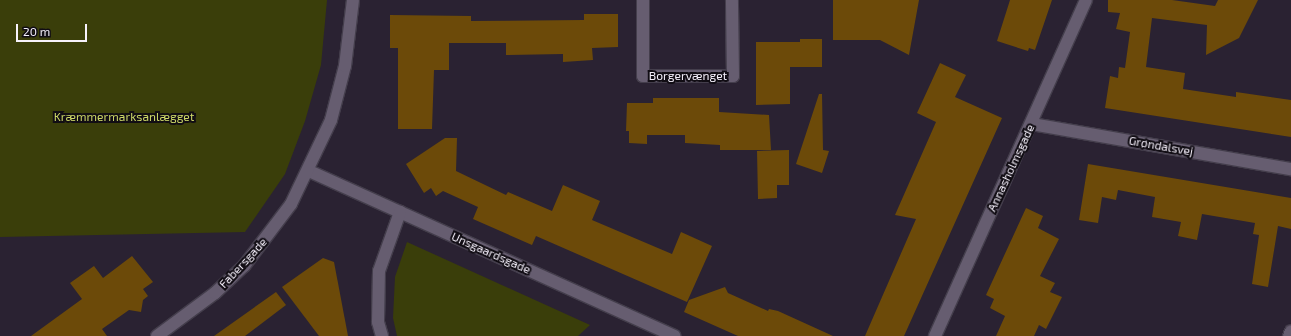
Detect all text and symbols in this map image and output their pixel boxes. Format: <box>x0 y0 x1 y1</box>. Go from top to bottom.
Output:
scale bar <box>18 16 89 42</box>
text: 20 m <box>23 24 50 38</box>
street label: Borgervænget <box>649 69 727 83</box>
park label: Kræmmermarksanlægget <box>54 110 194 124</box>
street label: Annasholmsgade <box>984 122 1038 214</box>
street label: Grøndalsvej <box>1128 133 1194 159</box>
street label: Unsgaardsgade <box>449 229 533 277</box>
street label: Fabersgade <box>216 235 270 291</box>

